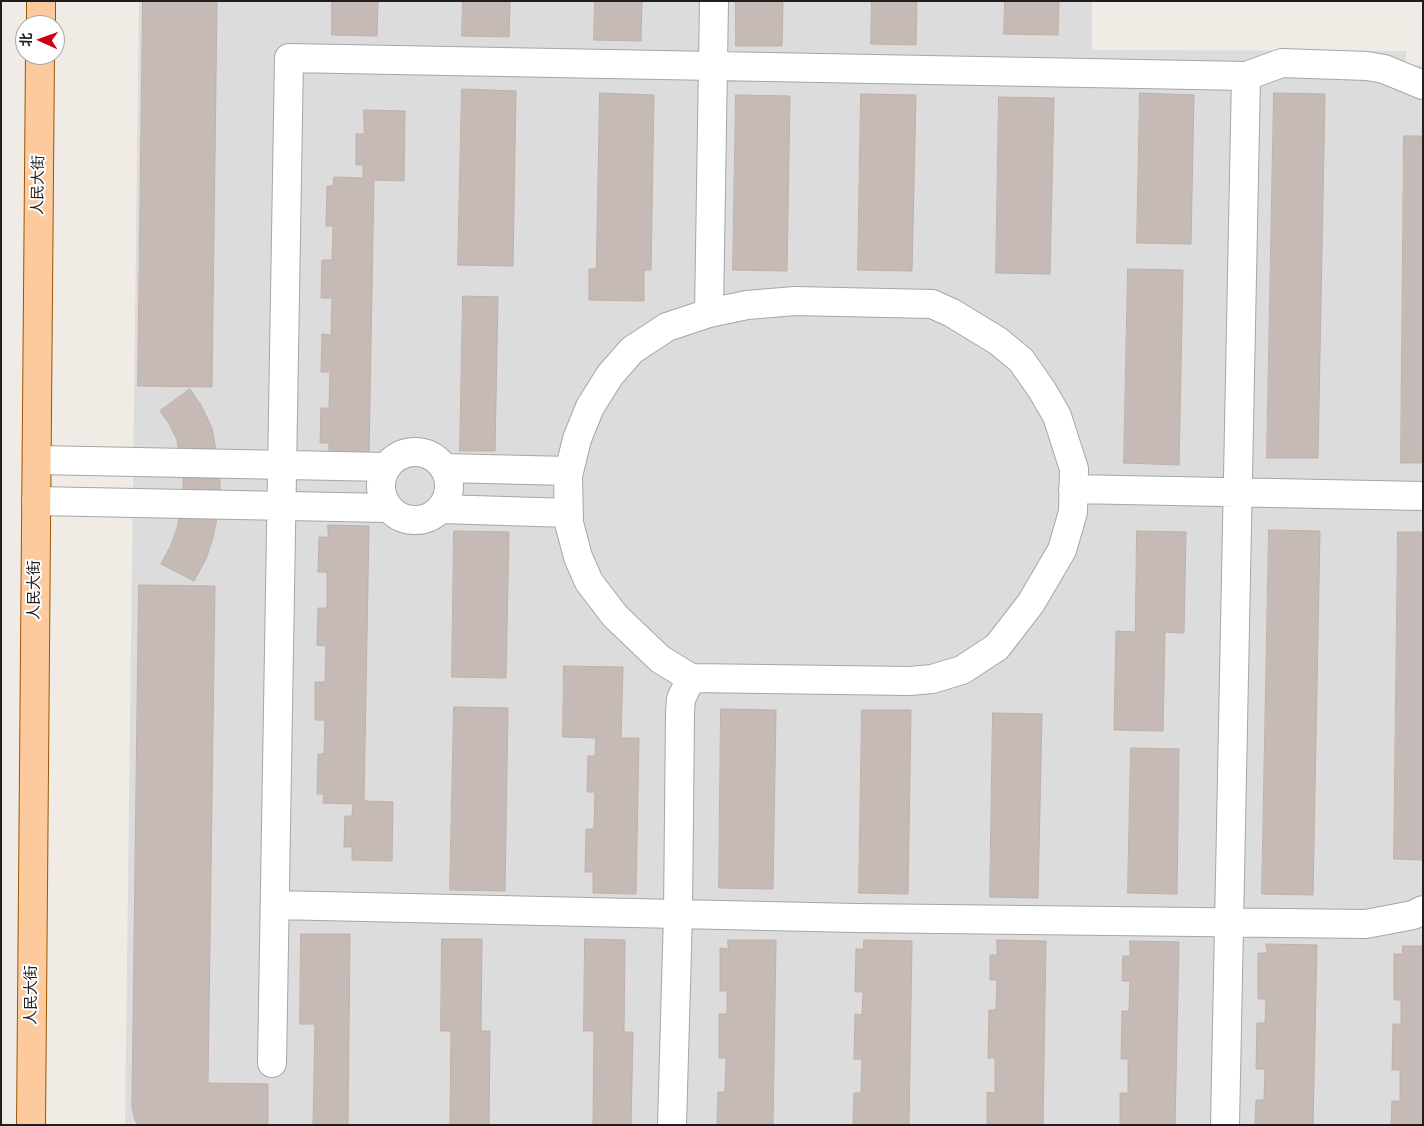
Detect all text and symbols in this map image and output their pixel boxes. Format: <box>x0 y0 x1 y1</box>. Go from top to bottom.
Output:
north arrow <box>15 15 65 65</box>
text: 北 <box>15 32 36 47</box>
street label: 人民大街 <box>29 155 49 215</box>
street label: 人民大街 <box>26 560 44 620</box>
street label: 人民大街 <box>23 965 41 1025</box>

